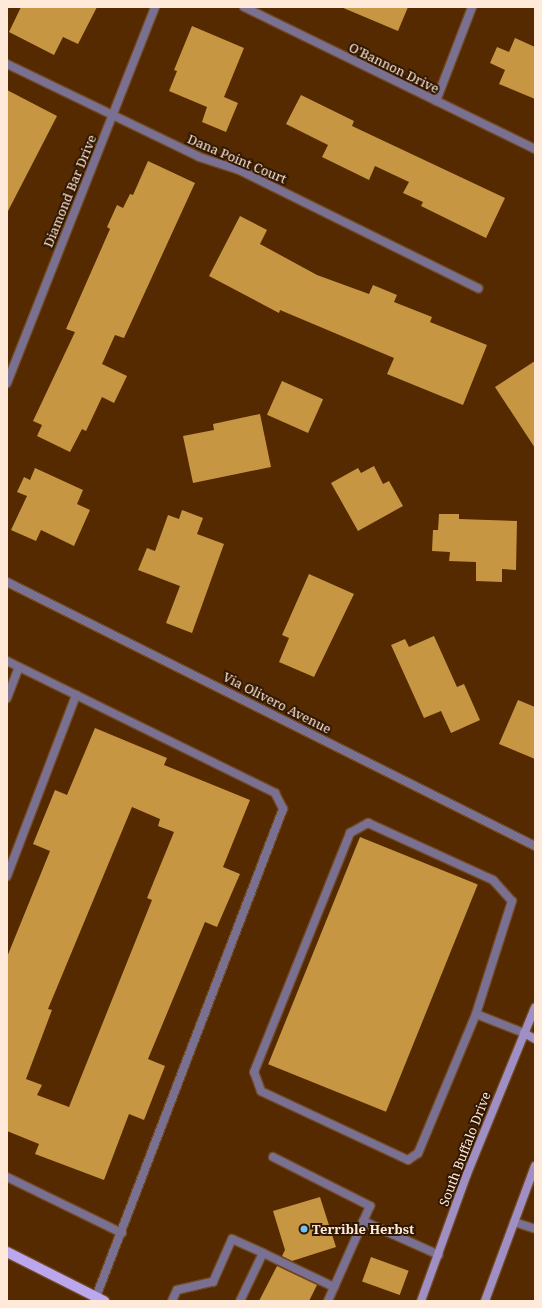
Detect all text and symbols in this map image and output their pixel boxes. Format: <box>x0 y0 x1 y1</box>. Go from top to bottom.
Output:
street label: O'Bannon Drive <box>346 39 442 97</box>
street label: Dana Point Court <box>185 131 289 187</box>
street label: Diamond Bar Drive <box>40 132 100 250</box>
street label: Via Olivero Avenue <box>220 669 334 737</box>
street label: South Buffalo Drive <box>436 1090 494 1208</box>
place label: Terrible Herbst <box>312 1221 414 1237</box>
marker: Terrible Herbst <box>299 1224 309 1234</box>

